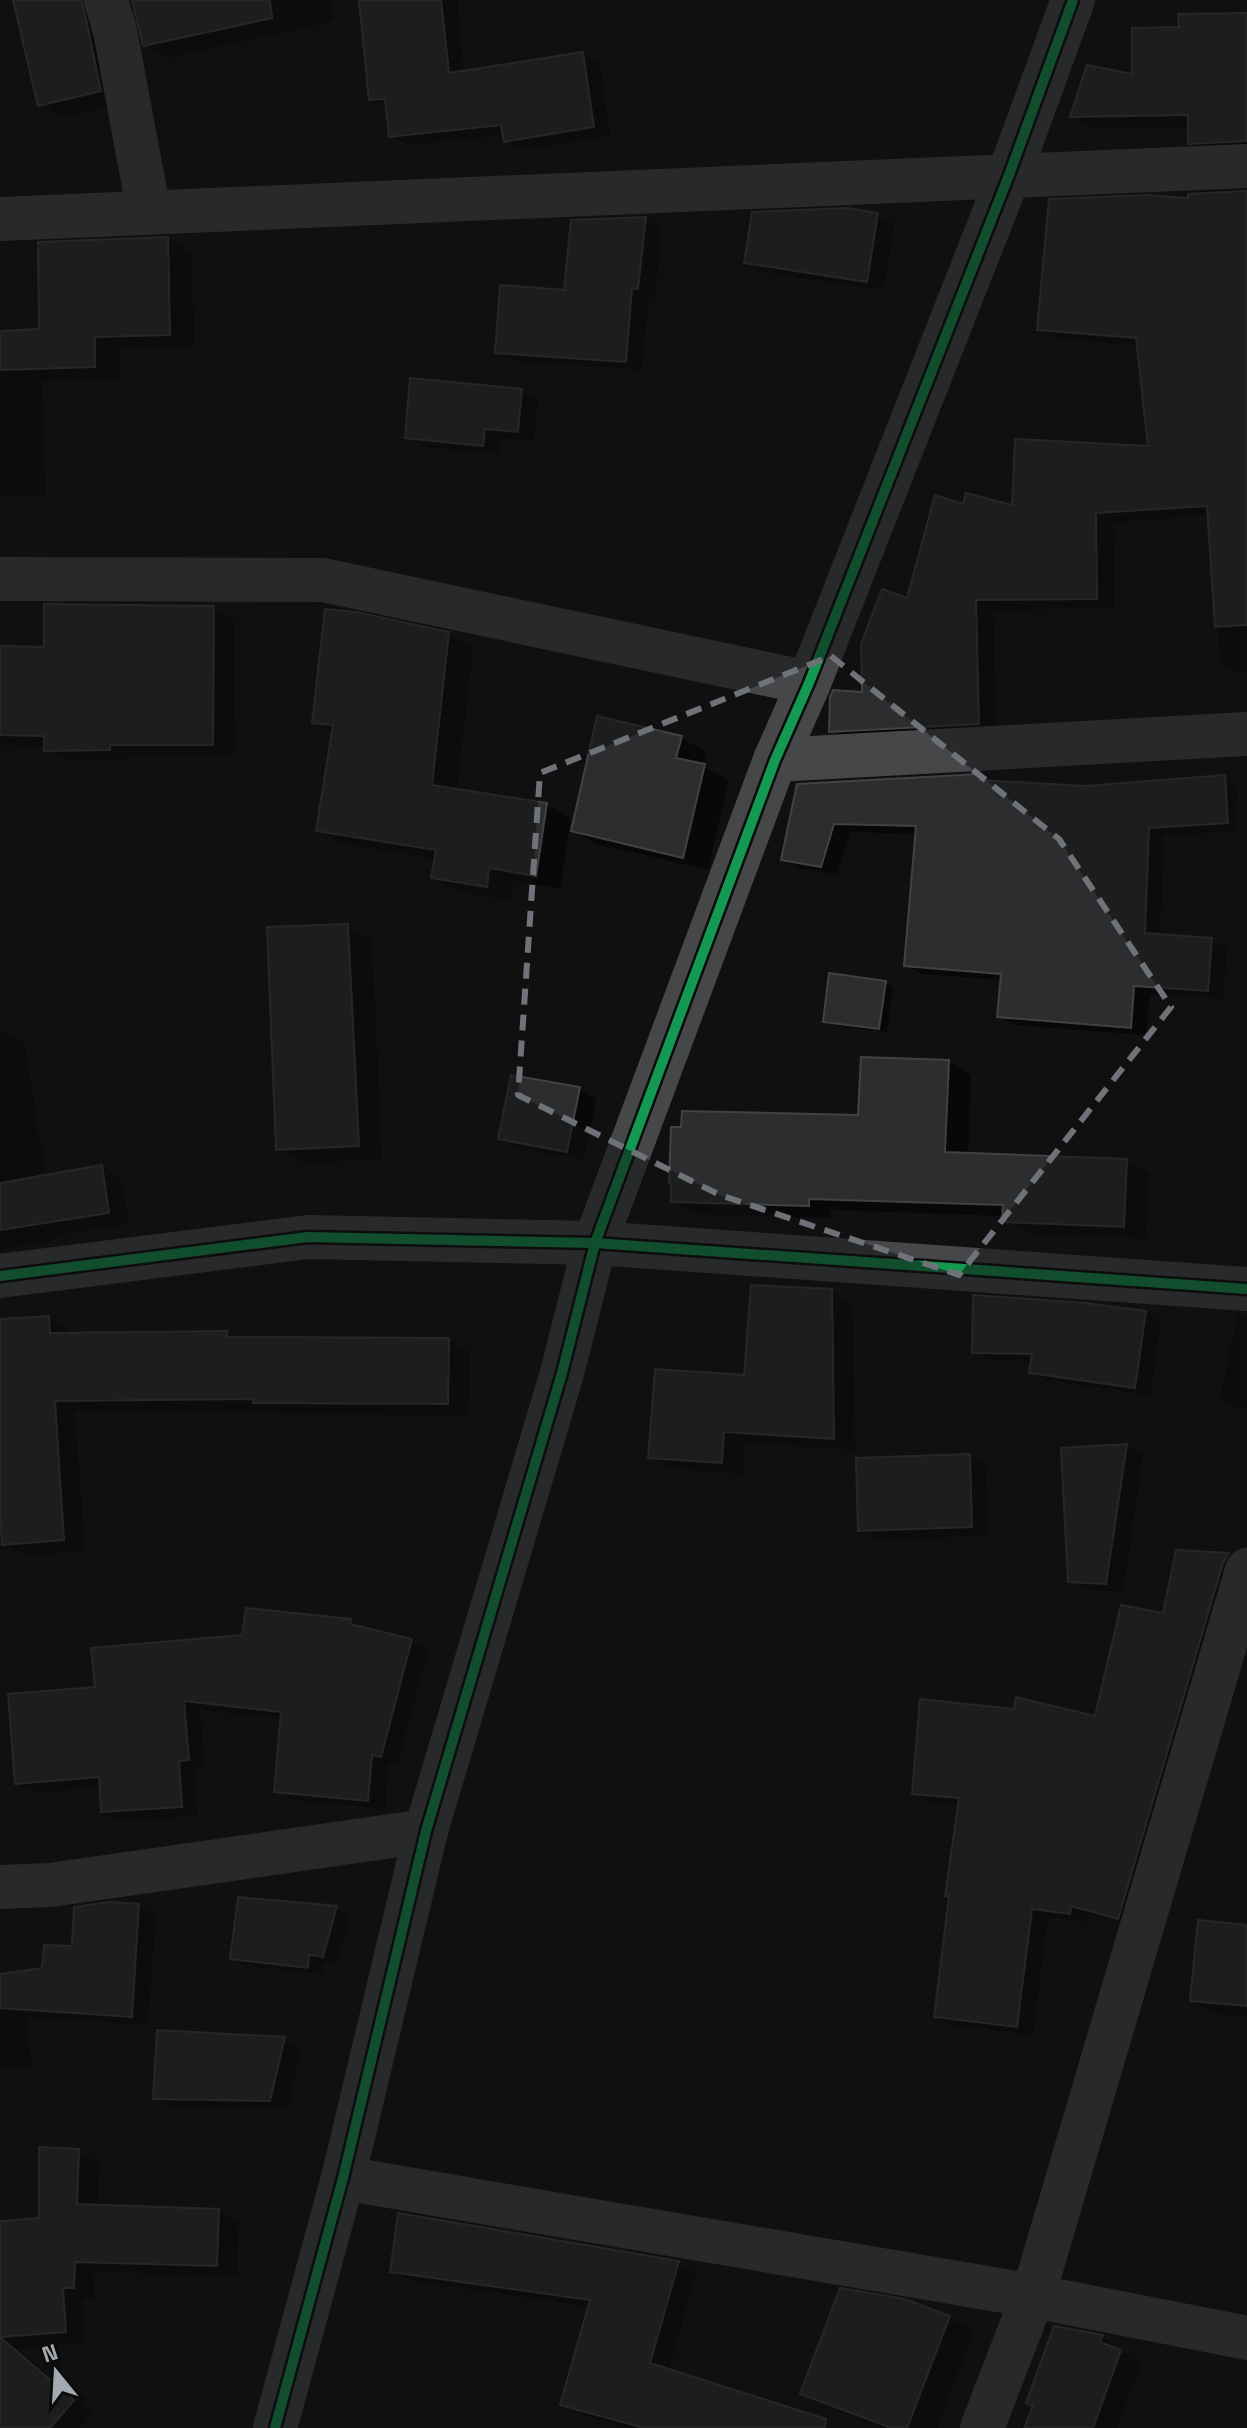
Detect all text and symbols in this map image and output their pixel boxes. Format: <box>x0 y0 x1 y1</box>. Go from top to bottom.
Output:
north arrow <box>16 2332 96 2412</box>
text: N <box>38 2337 61 2369</box>

